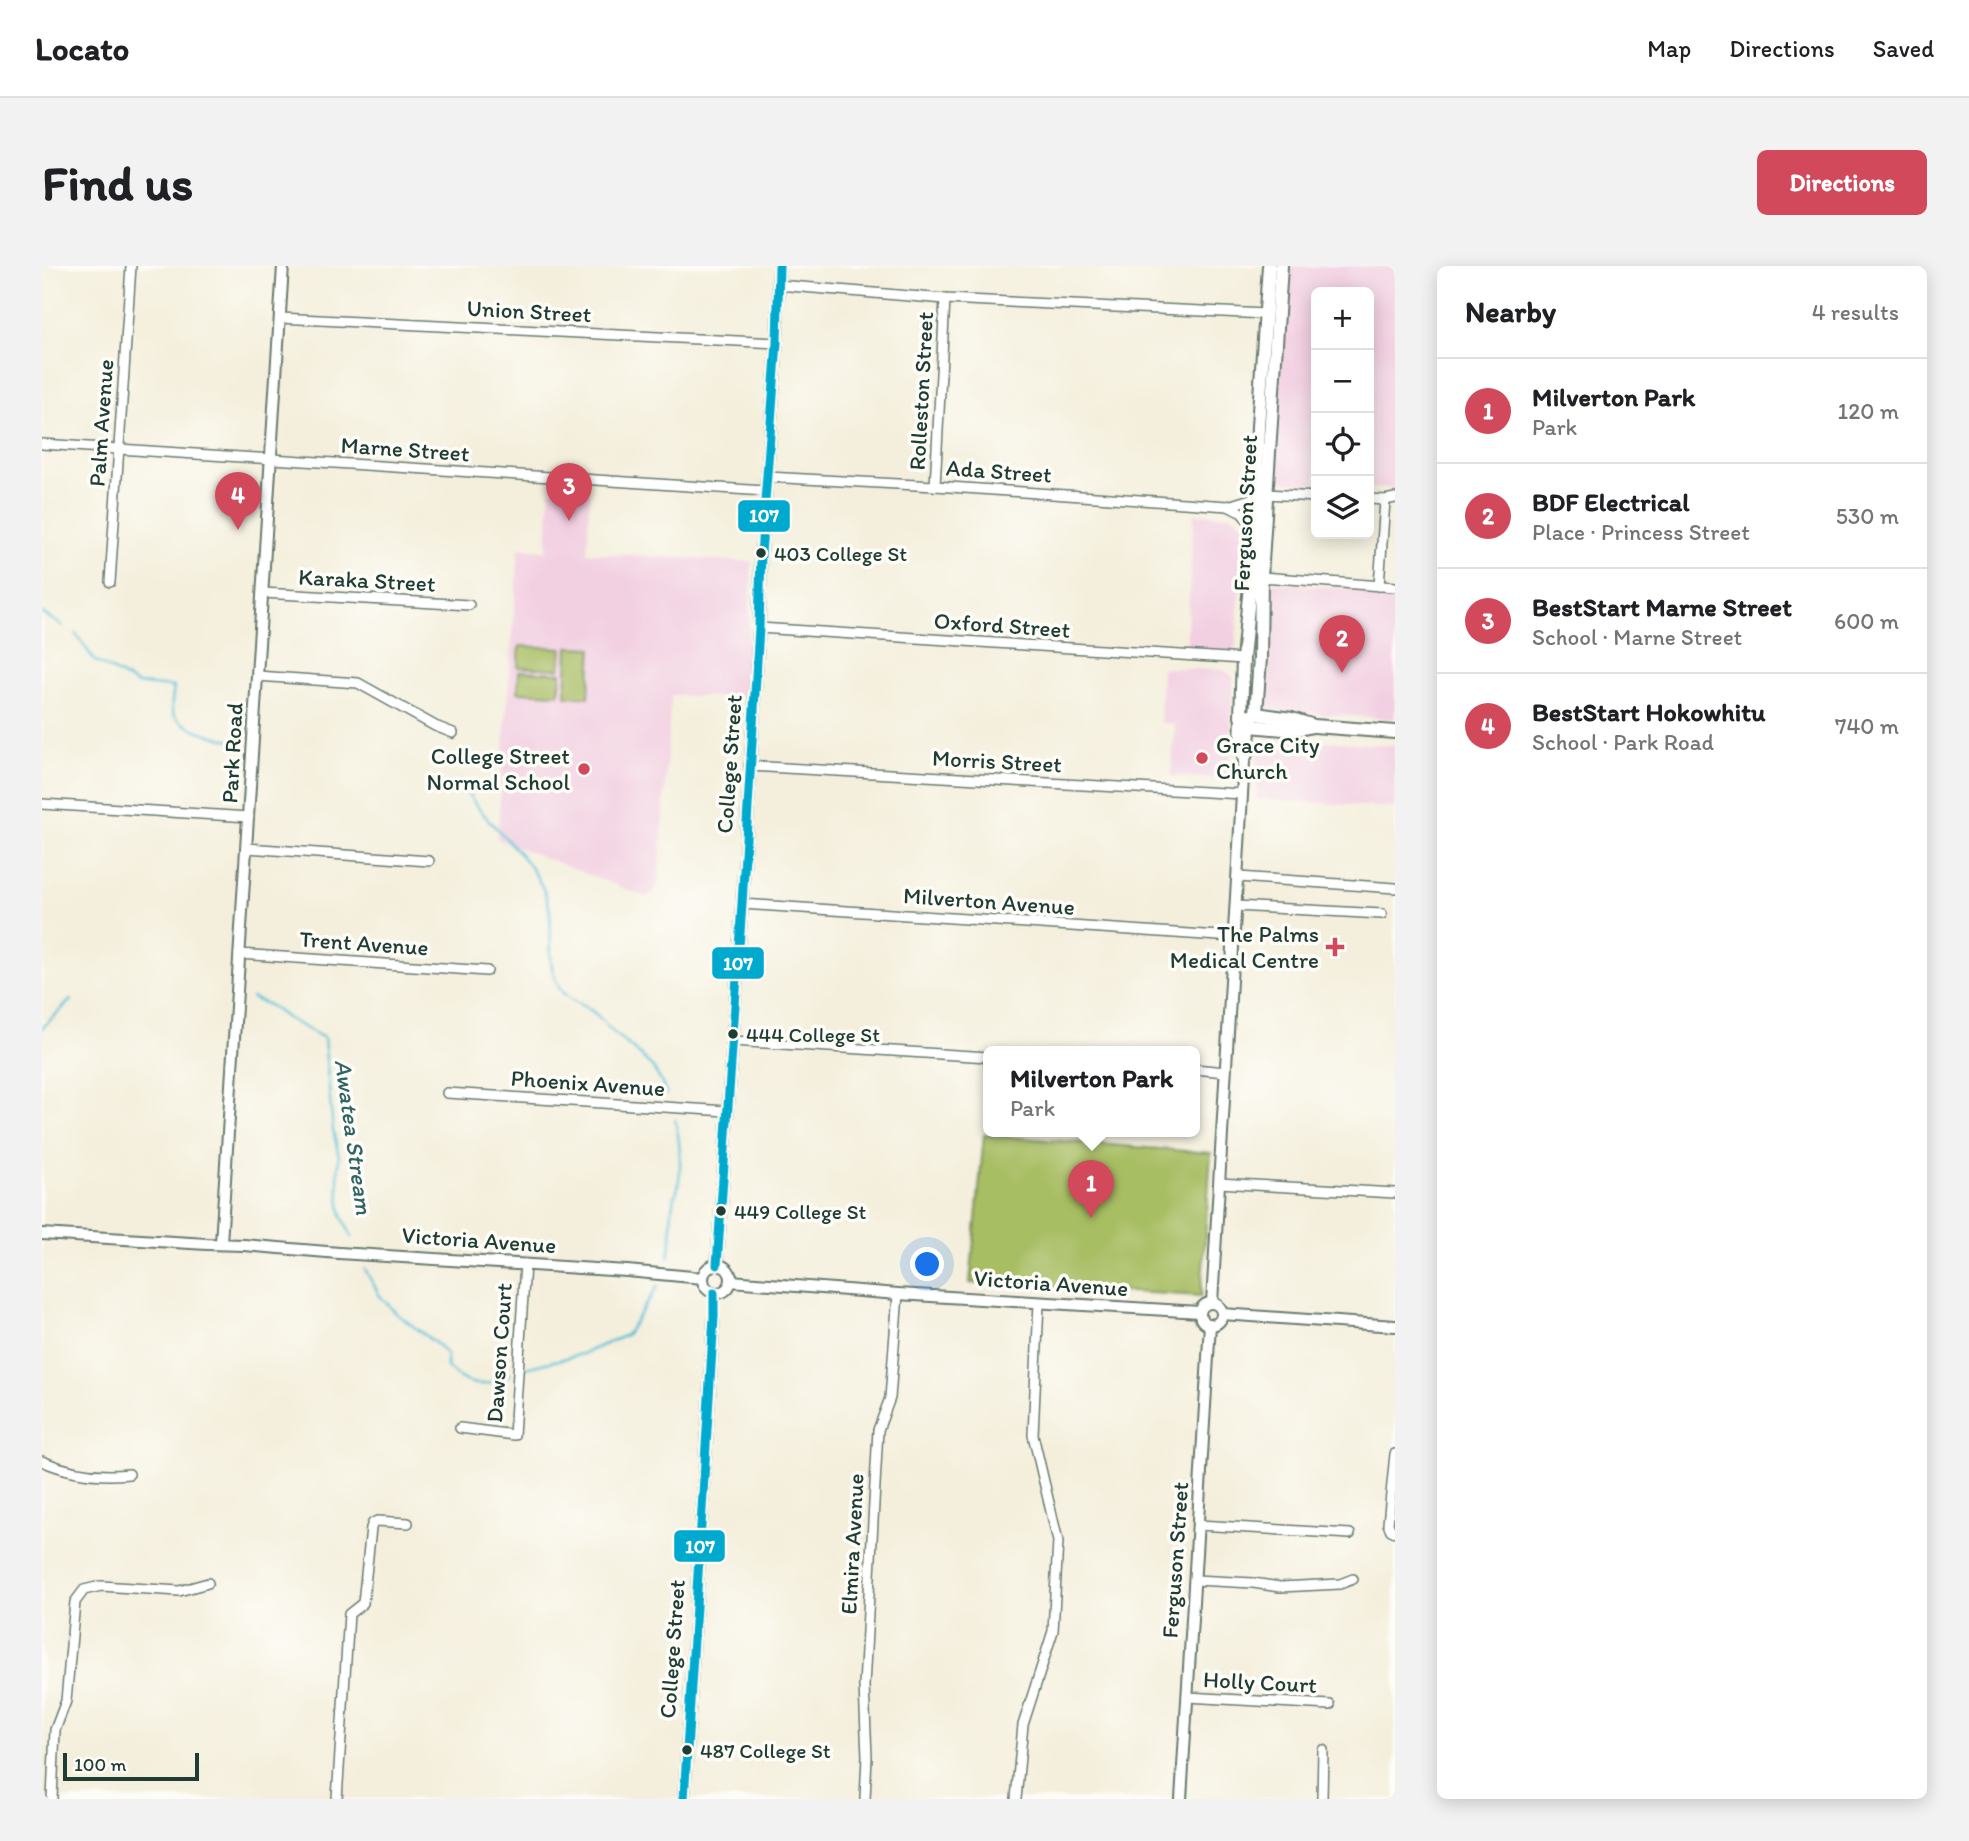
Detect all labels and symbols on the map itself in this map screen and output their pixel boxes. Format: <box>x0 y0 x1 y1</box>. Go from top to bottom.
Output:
street label: Union Street <box>466 294 592 328</box>
street label: Rolleston Street <box>903 311 939 471</box>
street label: Palm Avenue <box>83 358 119 488</box>
street label: Marne Street <box>340 431 471 467</box>
street label: Ferguson Street <box>1227 434 1263 592</box>
street label: Ada Street <box>945 453 1053 489</box>
pin: 3 <box>546 463 592 521</box>
pin: 4 <box>215 472 261 530</box>
line badge: 107 <box>737 499 791 533</box>
text: 107 <box>749 504 780 527</box>
place label: 403 College St <box>774 541 907 566</box>
marker: 403 College St <box>754 546 768 560</box>
street label: Karaka Street <box>298 562 437 598</box>
street label: Oxford Street <box>933 606 1071 644</box>
pin: 2 <box>1319 615 1365 673</box>
street label: College Street <box>710 693 748 834</box>
street label: Park Road <box>215 701 249 804</box>
place label: Grace City Church <box>1216 731 1320 785</box>
place label: College Street Normal School <box>427 742 570 796</box>
street label: Morris Street <box>931 744 1063 778</box>
marker: Grace City Church <box>1194 750 1210 766</box>
marker: College Street Normal School <box>576 761 592 777</box>
street label: Milverton Avenue <box>902 881 1076 921</box>
place label: The Palms Medical Centre <box>1170 920 1319 974</box>
street label: Trent Avenue <box>298 925 430 961</box>
marker: The Palms Medical Centre <box>1325 937 1345 957</box>
line badge: 107 <box>711 946 765 980</box>
text: 107 <box>723 952 754 975</box>
place label: 444 College St <box>746 1022 880 1047</box>
marker: 444 College St <box>726 1027 740 1041</box>
water label: Awatea Stream <box>329 1057 379 1217</box>
street label: Phoenix Avenue <box>510 1064 666 1102</box>
pin: 1 <box>1068 1160 1114 1218</box>
place label: 449 College St <box>734 1199 866 1224</box>
marker: 449 College St <box>714 1204 728 1218</box>
street label: Victoria Avenue <box>401 1221 557 1259</box>
your location <box>910 1247 944 1281</box>
street label: Victoria Avenue <box>973 1264 1129 1302</box>
street label: Dawson Court <box>480 1282 518 1424</box>
street label: Elmira Avenue <box>834 1473 870 1615</box>
street label: Ferguson Street <box>1156 1481 1194 1639</box>
line badge: 107 <box>673 1529 726 1563</box>
text: 107 <box>685 1535 716 1558</box>
street label: College Street <box>653 1578 691 1719</box>
street label: Holly Court <box>1202 1665 1318 1699</box>
place label: 487 College St <box>700 1738 831 1763</box>
marker: 487 College St <box>680 1743 694 1757</box>
scale bar <box>63 1750 200 1782</box>

